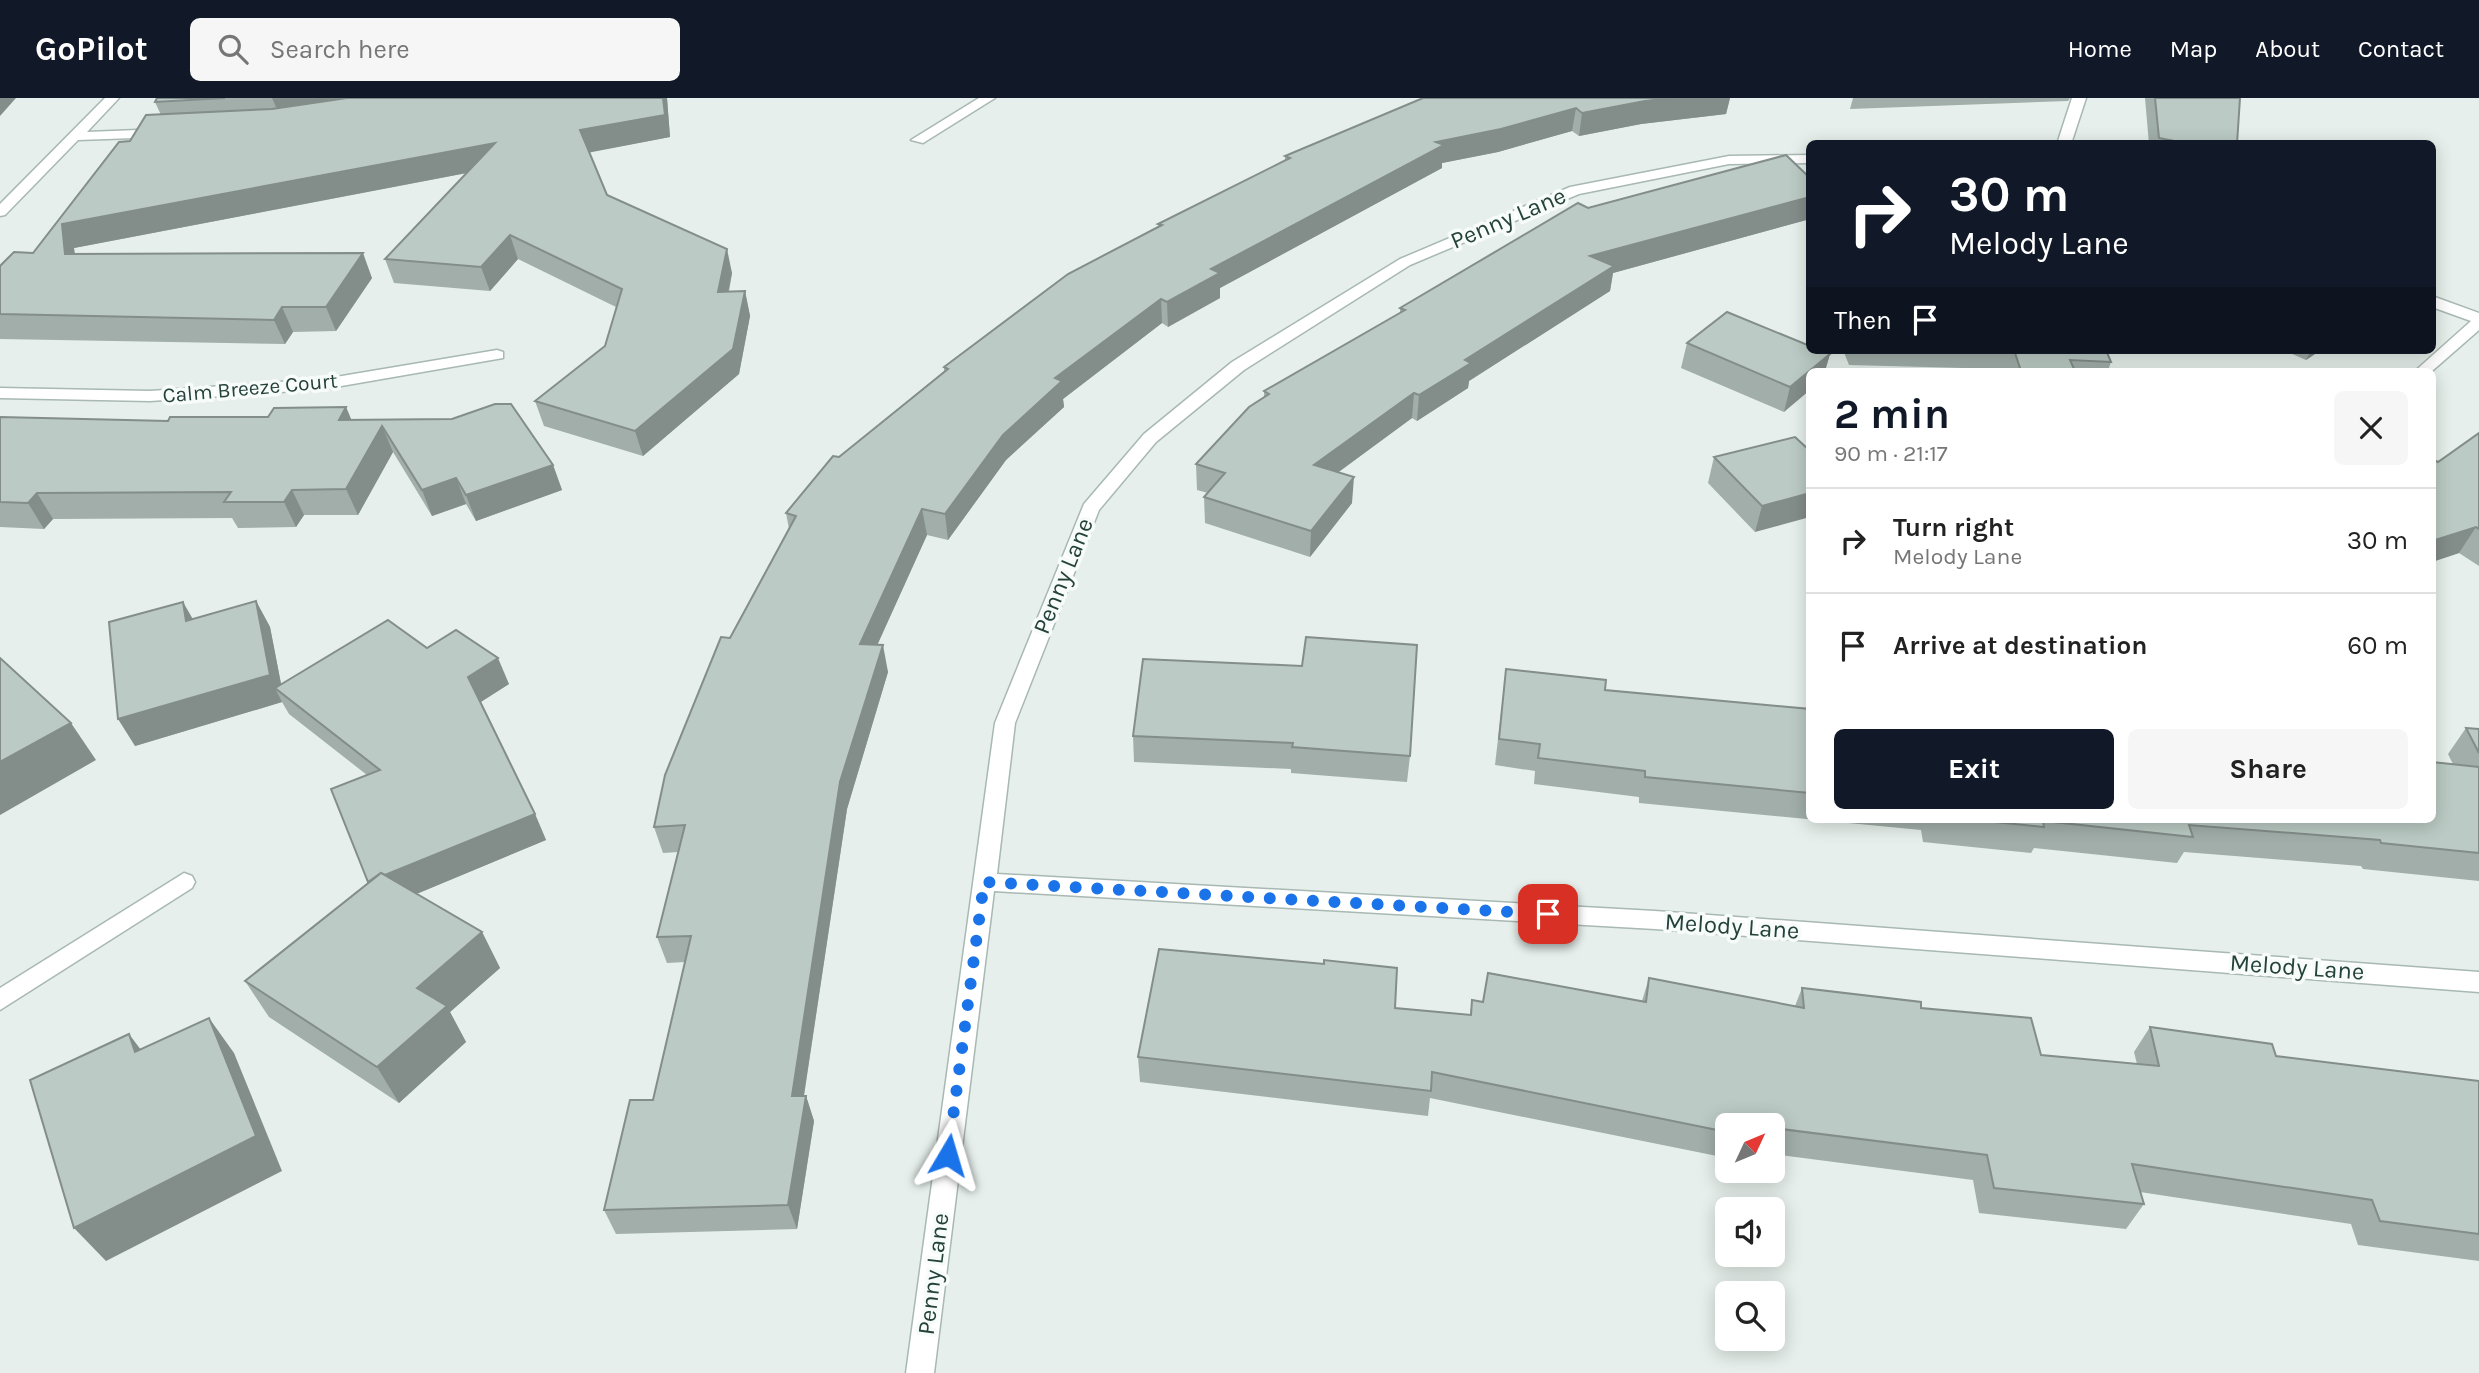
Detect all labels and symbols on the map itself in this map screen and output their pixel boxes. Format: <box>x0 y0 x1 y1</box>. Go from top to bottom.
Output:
street label: Penny Lane <box>1446 181 1570 255</box>
street label: Calm Breeze Court <box>162 368 339 408</box>
street label: Penny Lane <box>1027 514 1099 638</box>
pin <box>1518 884 1578 944</box>
street label: Melody Lane <box>1664 907 1800 945</box>
street label: Melody Lane <box>2229 948 2365 986</box>
north arrow <box>1715 1113 1785 1183</box>
position arrow <box>911 1118 985 1192</box>
street label: Penny Lane <box>912 1211 954 1337</box>

